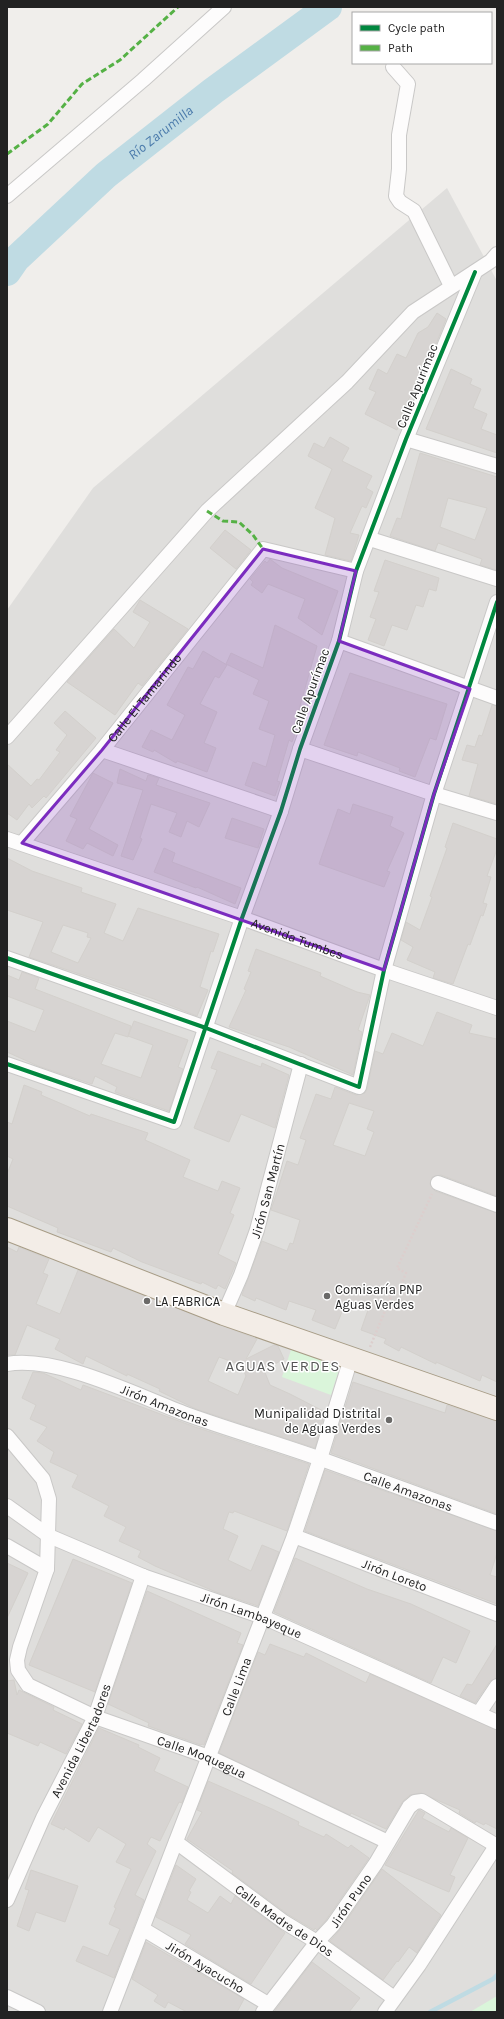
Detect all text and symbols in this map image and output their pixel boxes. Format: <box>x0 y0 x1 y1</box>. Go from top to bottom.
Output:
legend <box>352 12 492 64</box>
text: Cycle path <box>388 21 445 35</box>
text: Path <box>388 41 413 55</box>
water label: Río Zarumilla <box>124 102 196 163</box>
street label: Calle Apurímac <box>393 342 441 430</box>
street label: Calle Apurímac <box>288 646 332 736</box>
street label: Calle El Tamarindo <box>104 650 184 745</box>
street label: Avenida Tumbes <box>249 915 346 962</box>
street label: Jirón San Martín <box>247 1142 287 1240</box>
place label: Comisaría PNP Aguas Verdes <box>335 1282 422 1312</box>
marker: Comisaría PNP Aguas Verdes <box>322 1291 332 1301</box>
place label: LA FABRICA <box>155 1294 221 1309</box>
marker: LA FABRICA <box>142 1296 152 1306</box>
district label: AGUAS VERDES <box>226 1357 340 1375</box>
street label: Jirón Amazonas <box>119 1381 211 1429</box>
place label: Munipalidad Distrital de Aguas Verdes <box>254 1406 381 1436</box>
marker: Munipalidad Distrital de Aguas Verdes <box>384 1415 394 1425</box>
street label: Calle Amazonas <box>362 1468 455 1514</box>
street label: Jirón Loreto <box>360 1555 429 1594</box>
street label: Jirón Lambayeque <box>199 1589 305 1641</box>
street label: Calle Lima <box>218 1655 254 1718</box>
street label: Avenida Libertadores <box>47 1681 113 1800</box>
street label: Calle Moquegua <box>155 1732 249 1781</box>
street label: Jirón Puno <box>326 1870 374 1930</box>
street label: Calle Madre de Dios <box>232 1881 337 1959</box>
street label: Jirón Ayacucho <box>164 1937 247 1996</box>

